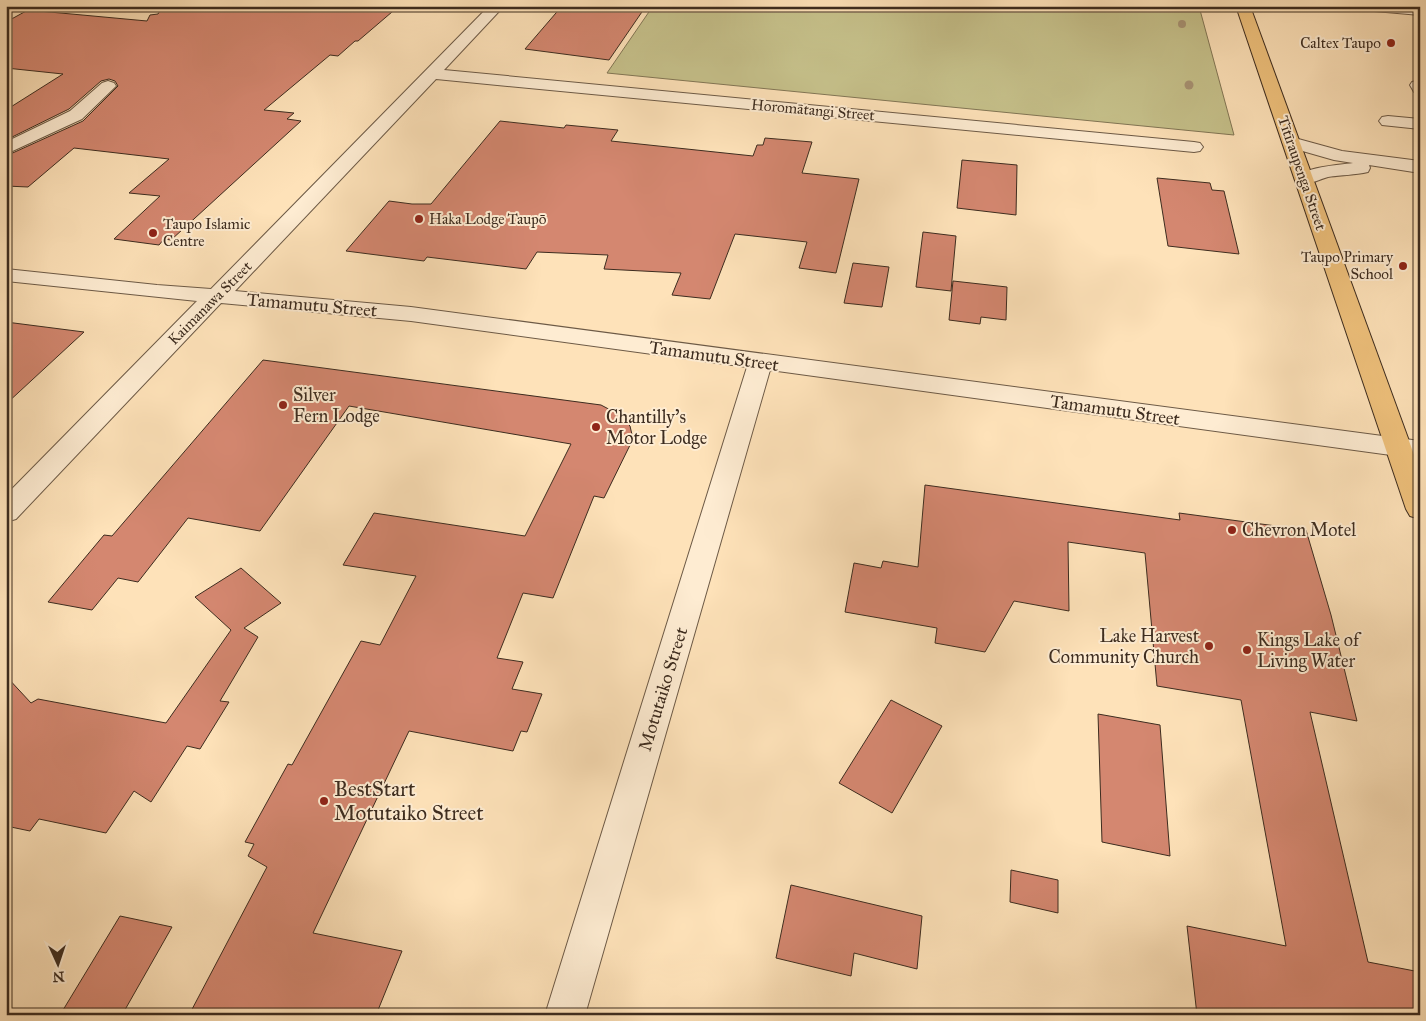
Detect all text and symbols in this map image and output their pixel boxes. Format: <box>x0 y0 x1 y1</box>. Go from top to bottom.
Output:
place label: Caltex Taupo <box>1300 34 1381 52</box>
marker: Caltex Taupo <box>1385 37 1397 49</box>
street label: Horomātangi Street <box>750 96 876 124</box>
street label: Tītīraupenga Street <box>1274 113 1330 233</box>
place label: Haka Lodge Taupō <box>429 210 547 228</box>
marker: Haka Lodge Taupō <box>413 213 425 225</box>
place label: Taupo Islamic Centre <box>163 215 250 250</box>
marker: Taupo Islamic Centre <box>147 227 159 239</box>
place label: Taupo Primary School <box>1301 248 1394 283</box>
street label: Kaimanawa Street <box>164 257 256 349</box>
marker: Taupo Primary School <box>1397 260 1409 272</box>
street label: Tamamutu Street <box>246 288 379 322</box>
street label: Tamamutu Street <box>648 336 781 376</box>
place label: Silver Fern Lodge <box>293 384 380 428</box>
street label: Tamamutu Street <box>1049 390 1182 430</box>
marker: Silver Fern Lodge <box>277 399 289 411</box>
place label: Chantilly's Motor Lodge <box>606 406 707 450</box>
marker: Chantilly's Motor Lodge <box>590 421 602 433</box>
place label: Chevron Motel <box>1242 519 1356 541</box>
marker: Chevron Motel <box>1226 524 1238 536</box>
street label: Motutaiko Street <box>634 624 692 754</box>
place label: Lake Harvest Community Church <box>1049 625 1200 668</box>
place label: Kings Lake of Living Water <box>1257 629 1362 673</box>
marker: Lake Harvest Community Church <box>1203 640 1215 652</box>
marker: Kings Lake of Living Water <box>1241 644 1253 656</box>
place label: BestStart Motutaiko Street <box>334 776 484 826</box>
marker: BestStart Motutaiko Street <box>318 795 330 807</box>
north arrow <box>32 938 82 988</box>
text: N <box>52 968 65 985</box>

